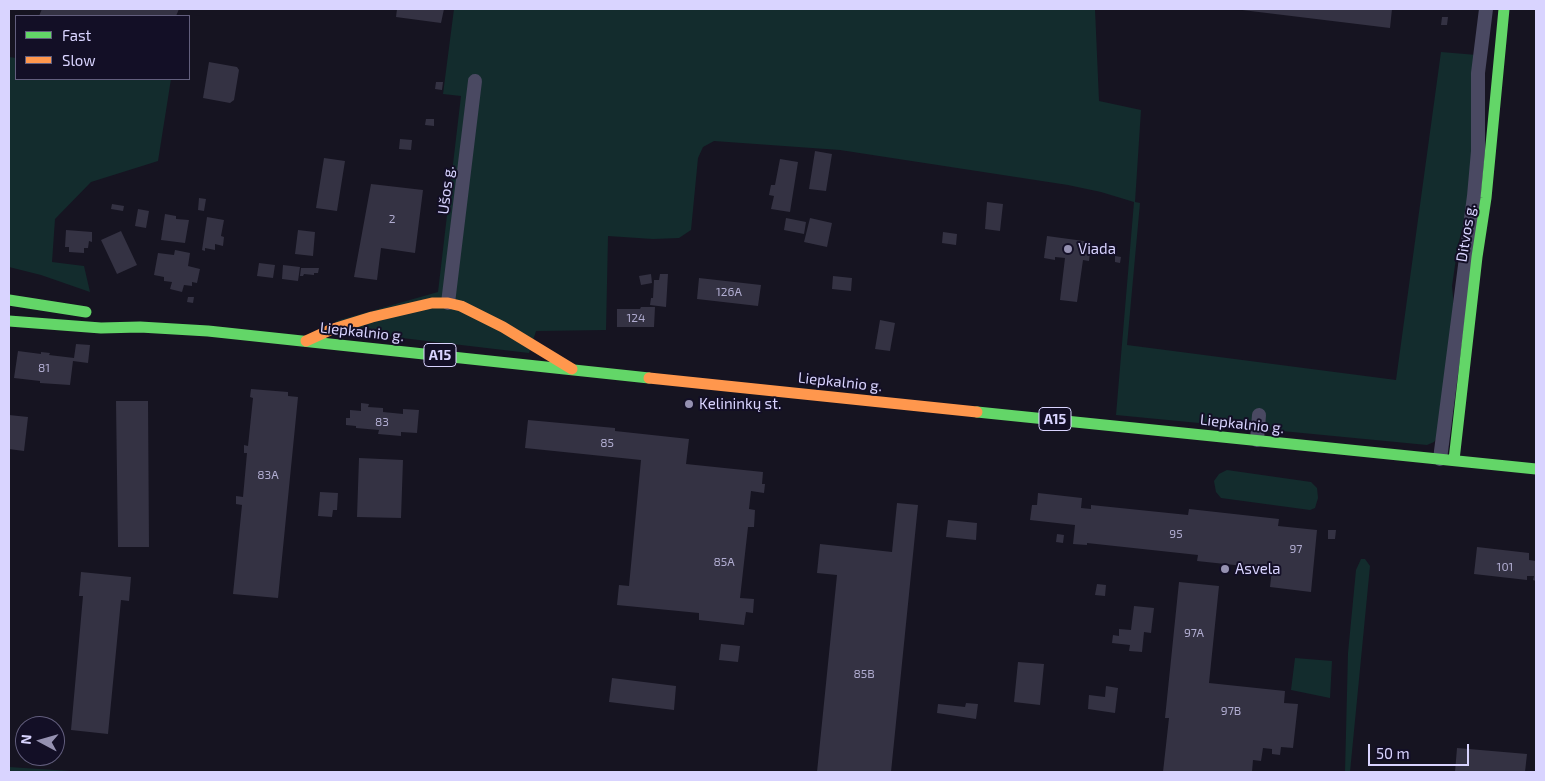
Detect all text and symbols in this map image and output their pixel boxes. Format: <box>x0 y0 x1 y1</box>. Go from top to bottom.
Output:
legend <box>15 15 190 80</box>
text: Fast <box>62 26 91 44</box>
text: Slow <box>62 51 96 69</box>
street label: Ušos g. <box>434 165 458 215</box>
street label: Ditvos g. <box>1453 203 1479 263</box>
house number: 2 <box>389 212 395 226</box>
place label: Viada <box>1078 240 1116 258</box>
marker: Viada <box>1062 243 1074 255</box>
house number: 126A <box>716 285 742 299</box>
house number: 124 <box>627 311 645 325</box>
street label: Liepkalnio g. <box>319 319 405 345</box>
road number: A15 <box>424 344 456 366</box>
house number: 81 <box>38 361 50 375</box>
street label: Liepkalnio g. <box>797 369 883 395</box>
place label: Kelininkų st. <box>699 395 781 413</box>
marker: Kelininkų st. <box>683 398 695 410</box>
road number: A15 <box>1039 408 1071 430</box>
street label: Liepkalnio g. <box>1199 411 1285 437</box>
house number: 83 <box>375 415 389 429</box>
house number: 85 <box>600 436 614 450</box>
house number: 83A <box>257 468 279 482</box>
house number: 95 <box>1169 527 1183 541</box>
house number: 97 <box>1289 542 1303 556</box>
house number: 85A <box>713 555 735 569</box>
place label: Asvela <box>1235 560 1281 578</box>
house number: 101 <box>1497 560 1513 574</box>
marker: Asvela <box>1219 563 1231 575</box>
house number: 97A <box>1184 626 1204 640</box>
house number: 85B <box>853 667 875 681</box>
house number: 97B <box>1221 704 1241 718</box>
north arrow <box>15 716 65 766</box>
text: N <box>17 734 35 745</box>
scale bar <box>1370 734 1471 766</box>
text: 50 m <box>1376 744 1410 762</box>

